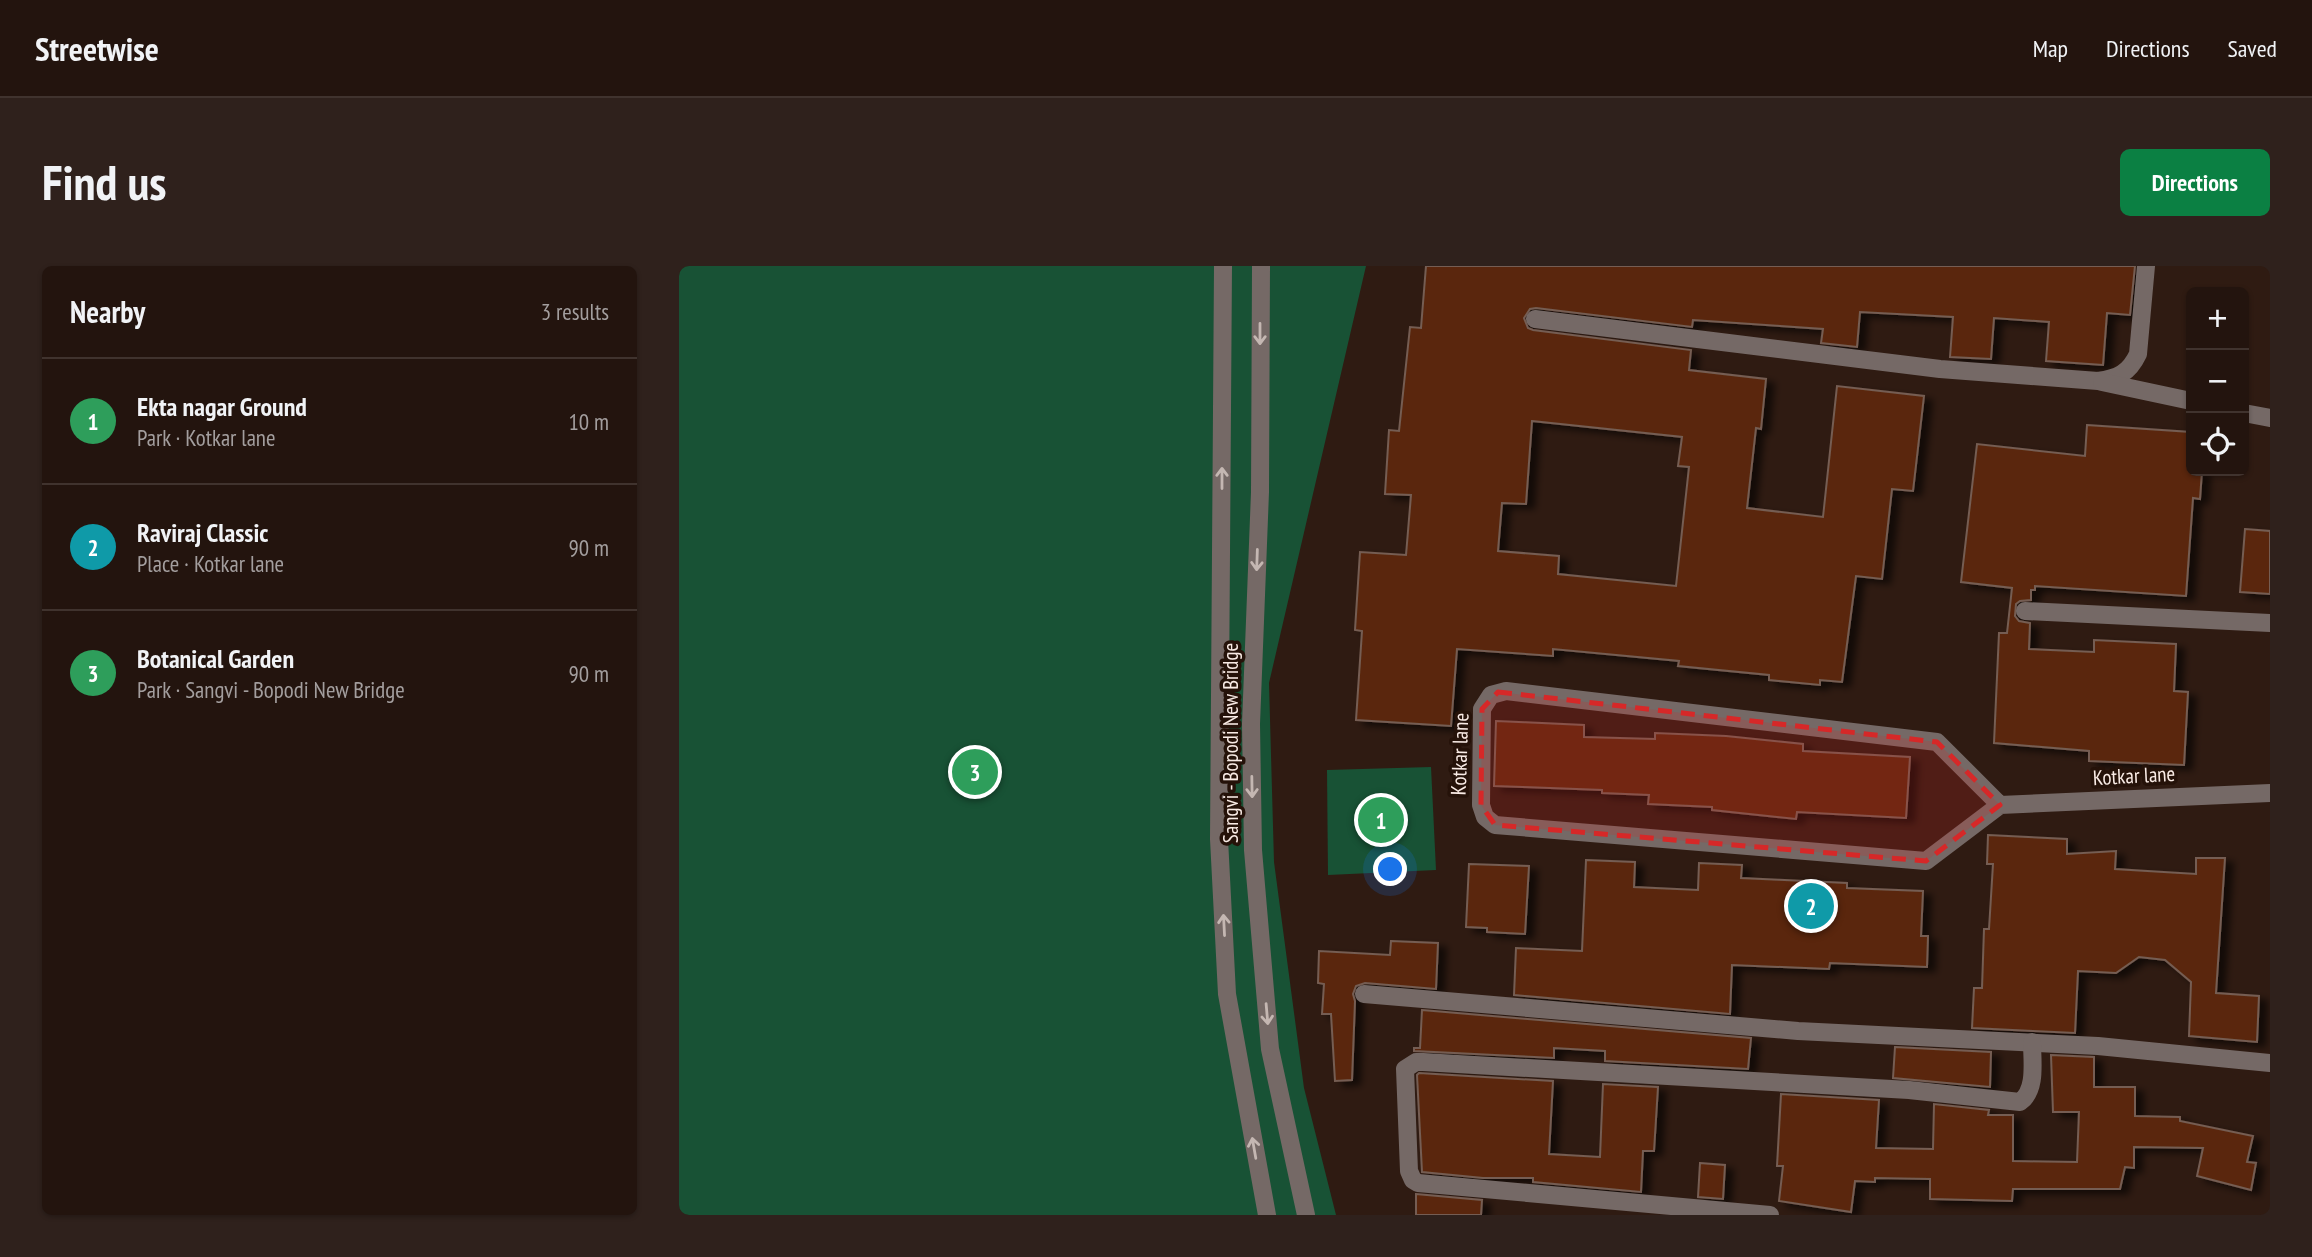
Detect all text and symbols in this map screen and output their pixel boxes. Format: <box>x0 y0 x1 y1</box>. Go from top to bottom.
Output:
text: Streetwise <box>35 27 159 70</box>
text: Map <box>2033 33 2068 64</box>
text: Directions <box>2106 33 2190 64</box>
text: Saved <box>2228 33 2277 64</box>
button: Directions <box>2120 149 2270 216</box>
text: Find us <box>42 150 166 214</box>
map controls <box>2186 287 2249 476</box>
button: + <box>2186 287 2249 350</box>
text: Nearby <box>70 292 145 331</box>
text: 3 results <box>541 297 609 326</box>
one-way arrow <box>1253 322 1267 345</box>
button: − <box>2186 350 2249 413</box>
text: Ekta nagar Ground <box>137 390 307 423</box>
text: 1 <box>88 407 99 436</box>
text: 10 m <box>568 407 609 436</box>
button: locate <box>2186 413 2249 476</box>
text: Park · Kotkar lane <box>137 423 275 452</box>
one-way arrow <box>1215 466 1228 489</box>
text: Raviraj Classic <box>137 516 268 549</box>
text: 2 <box>88 533 99 562</box>
text: 90 m <box>568 533 609 562</box>
one-way arrow <box>1250 548 1264 571</box>
text: Place · Kotkar lane <box>137 549 284 578</box>
text: Botanical Garden <box>137 642 294 675</box>
street label: Sangvi - Bopodi New Bridge <box>1217 643 1244 843</box>
text: 3 <box>88 659 99 688</box>
text: 90 m <box>568 659 609 688</box>
text: Park · Sangvi - Bopodi New Bridge <box>137 675 405 704</box>
street label: Kotkar lane <box>1445 712 1474 796</box>
pin: 3 <box>952 746 998 798</box>
street label: Kotkar lane <box>2092 760 2176 791</box>
one-way arrow <box>1245 776 1259 799</box>
pin: 1 <box>1358 794 1404 846</box>
your location <box>1373 852 1407 886</box>
pin: 2 <box>1788 880 1834 932</box>
one-way arrow <box>1217 914 1230 937</box>
one-way arrow <box>1261 1003 1274 1025</box>
one-way arrow <box>1247 1137 1260 1160</box>

